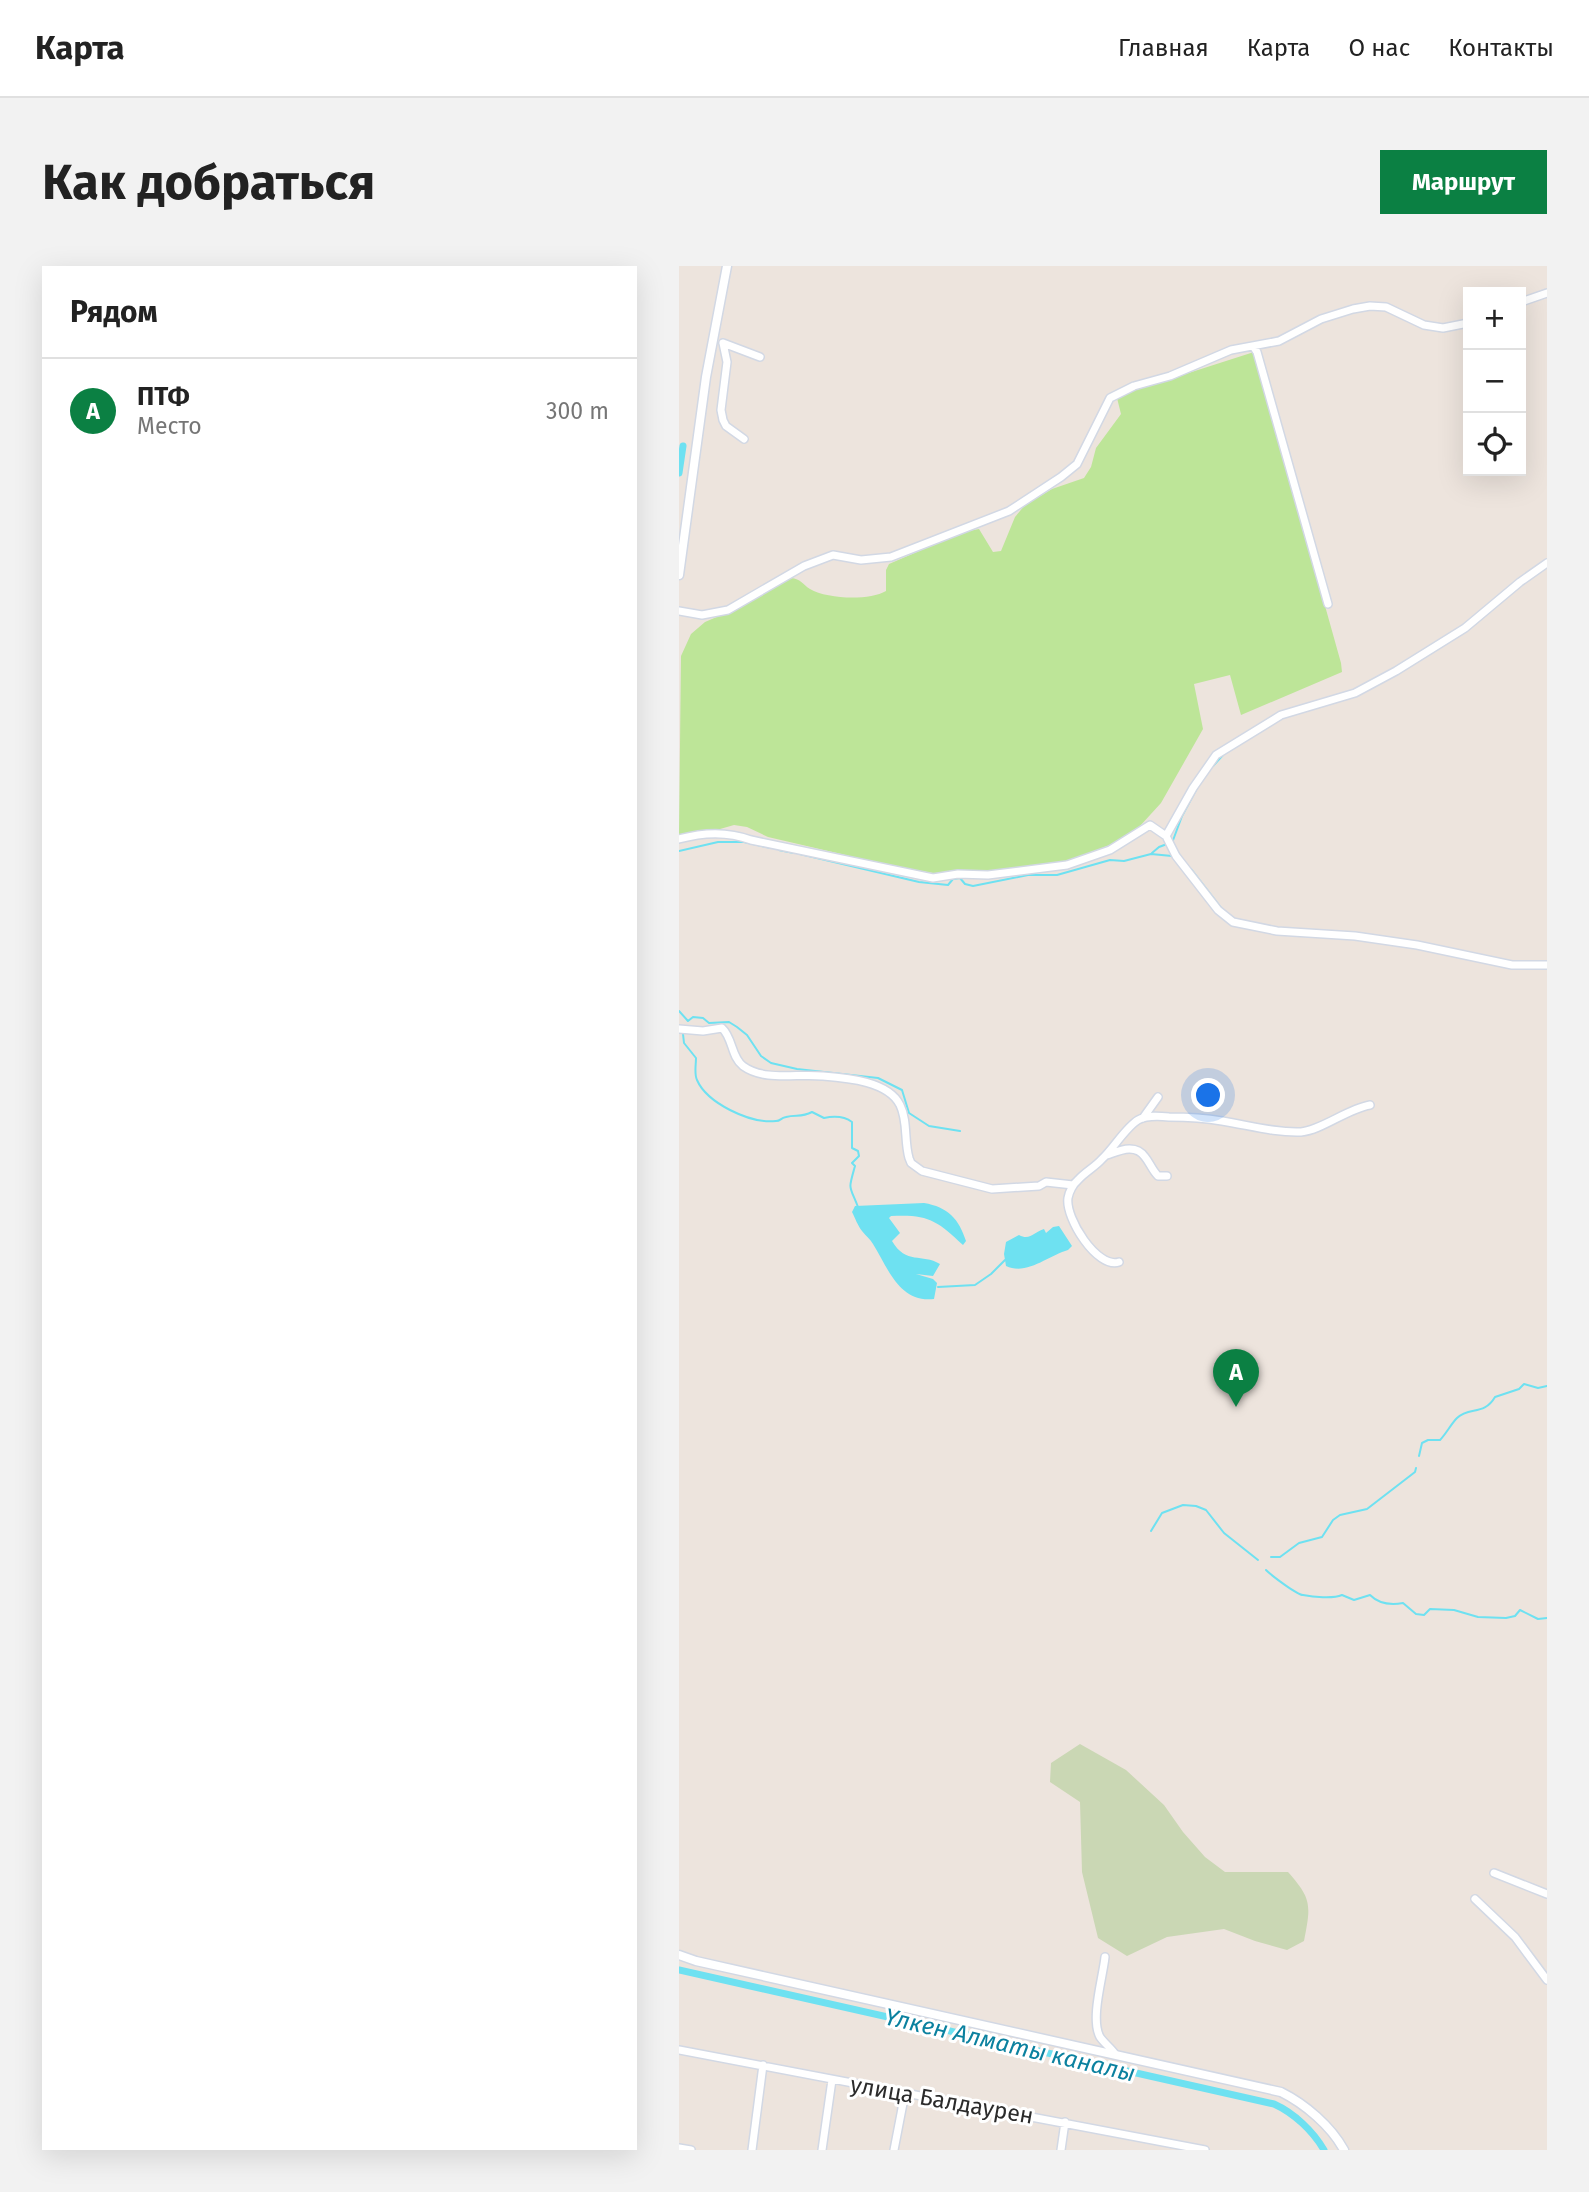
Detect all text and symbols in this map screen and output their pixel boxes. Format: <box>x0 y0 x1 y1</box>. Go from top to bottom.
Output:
text: Карта <box>35 28 125 68</box>
text: Главная <box>1118 34 1209 62</box>
text: Карта <box>1247 34 1310 62</box>
text: О нас <box>1348 34 1410 62</box>
text: Контакты <box>1448 34 1554 62</box>
button: Маршрут <box>1380 150 1547 214</box>
text: Как добраться <box>42 153 375 212</box>
map controls <box>1463 287 1526 476</box>
button: + <box>1463 287 1526 350</box>
text: Рядом <box>70 294 158 330</box>
button: − <box>1463 350 1526 413</box>
text: ПТФ <box>137 381 190 412</box>
text: A <box>86 397 100 425</box>
text: 300 m <box>546 397 609 425</box>
text: Место <box>137 412 202 440</box>
button: locate <box>1463 413 1526 476</box>
your location <box>1191 1078 1225 1112</box>
pin: A <box>1213 1349 1259 1407</box>
water label: Үлкен Алматы каналы <box>882 2003 1138 2087</box>
street label: улица Балдаурен <box>848 2070 1036 2130</box>

